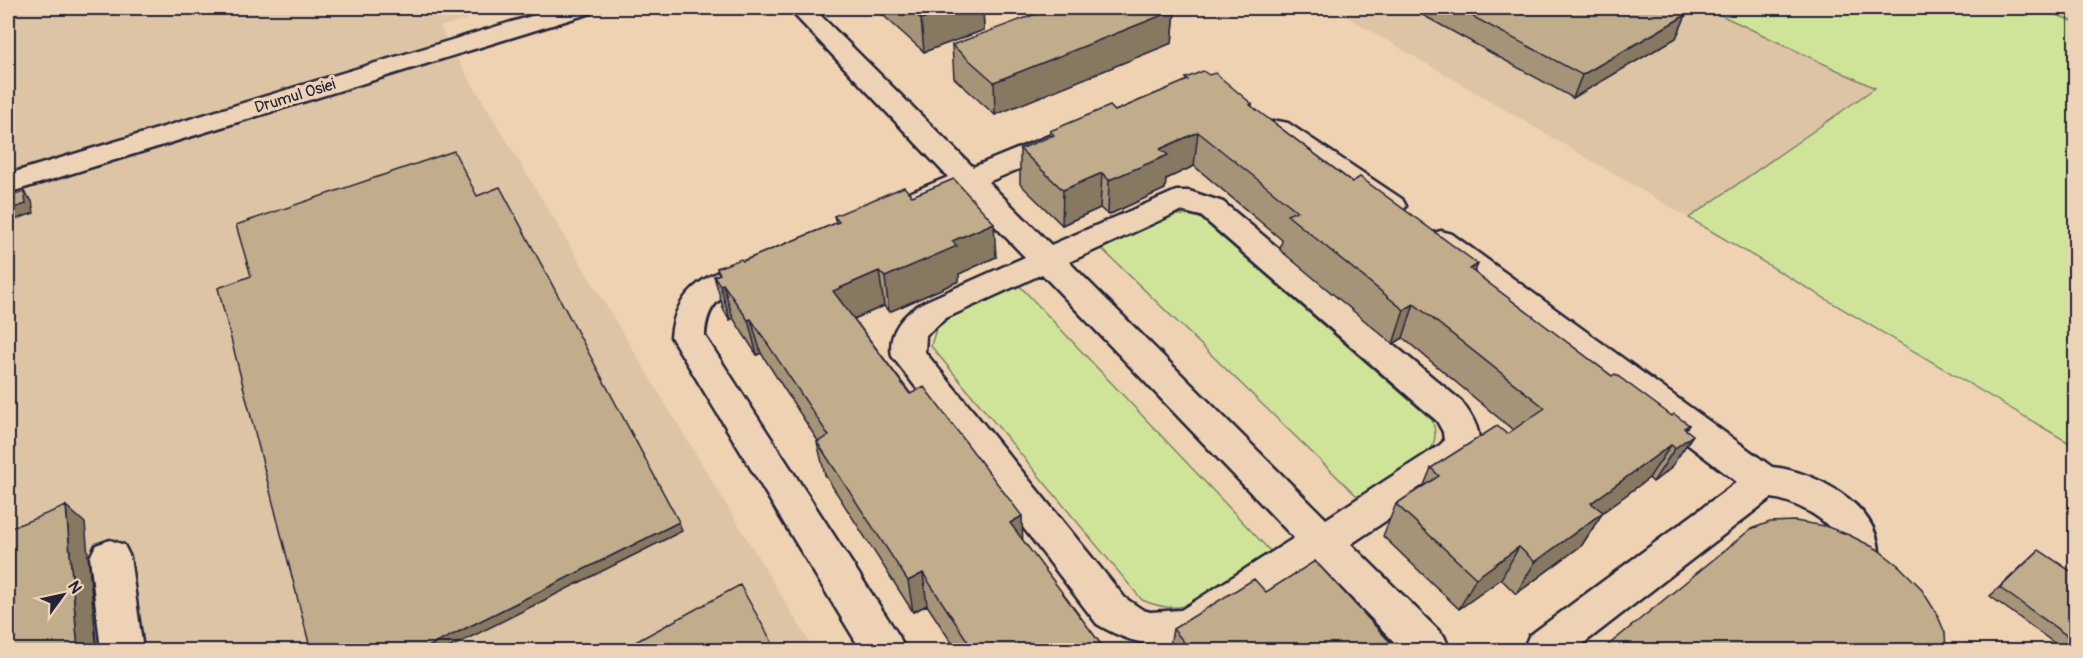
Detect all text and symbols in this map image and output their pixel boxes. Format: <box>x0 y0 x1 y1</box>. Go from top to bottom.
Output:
street label: Drumul Osiei <box>252 74 338 118</box>
north arrow <box>33 565 93 625</box>
text: N <box>63 577 86 598</box>

